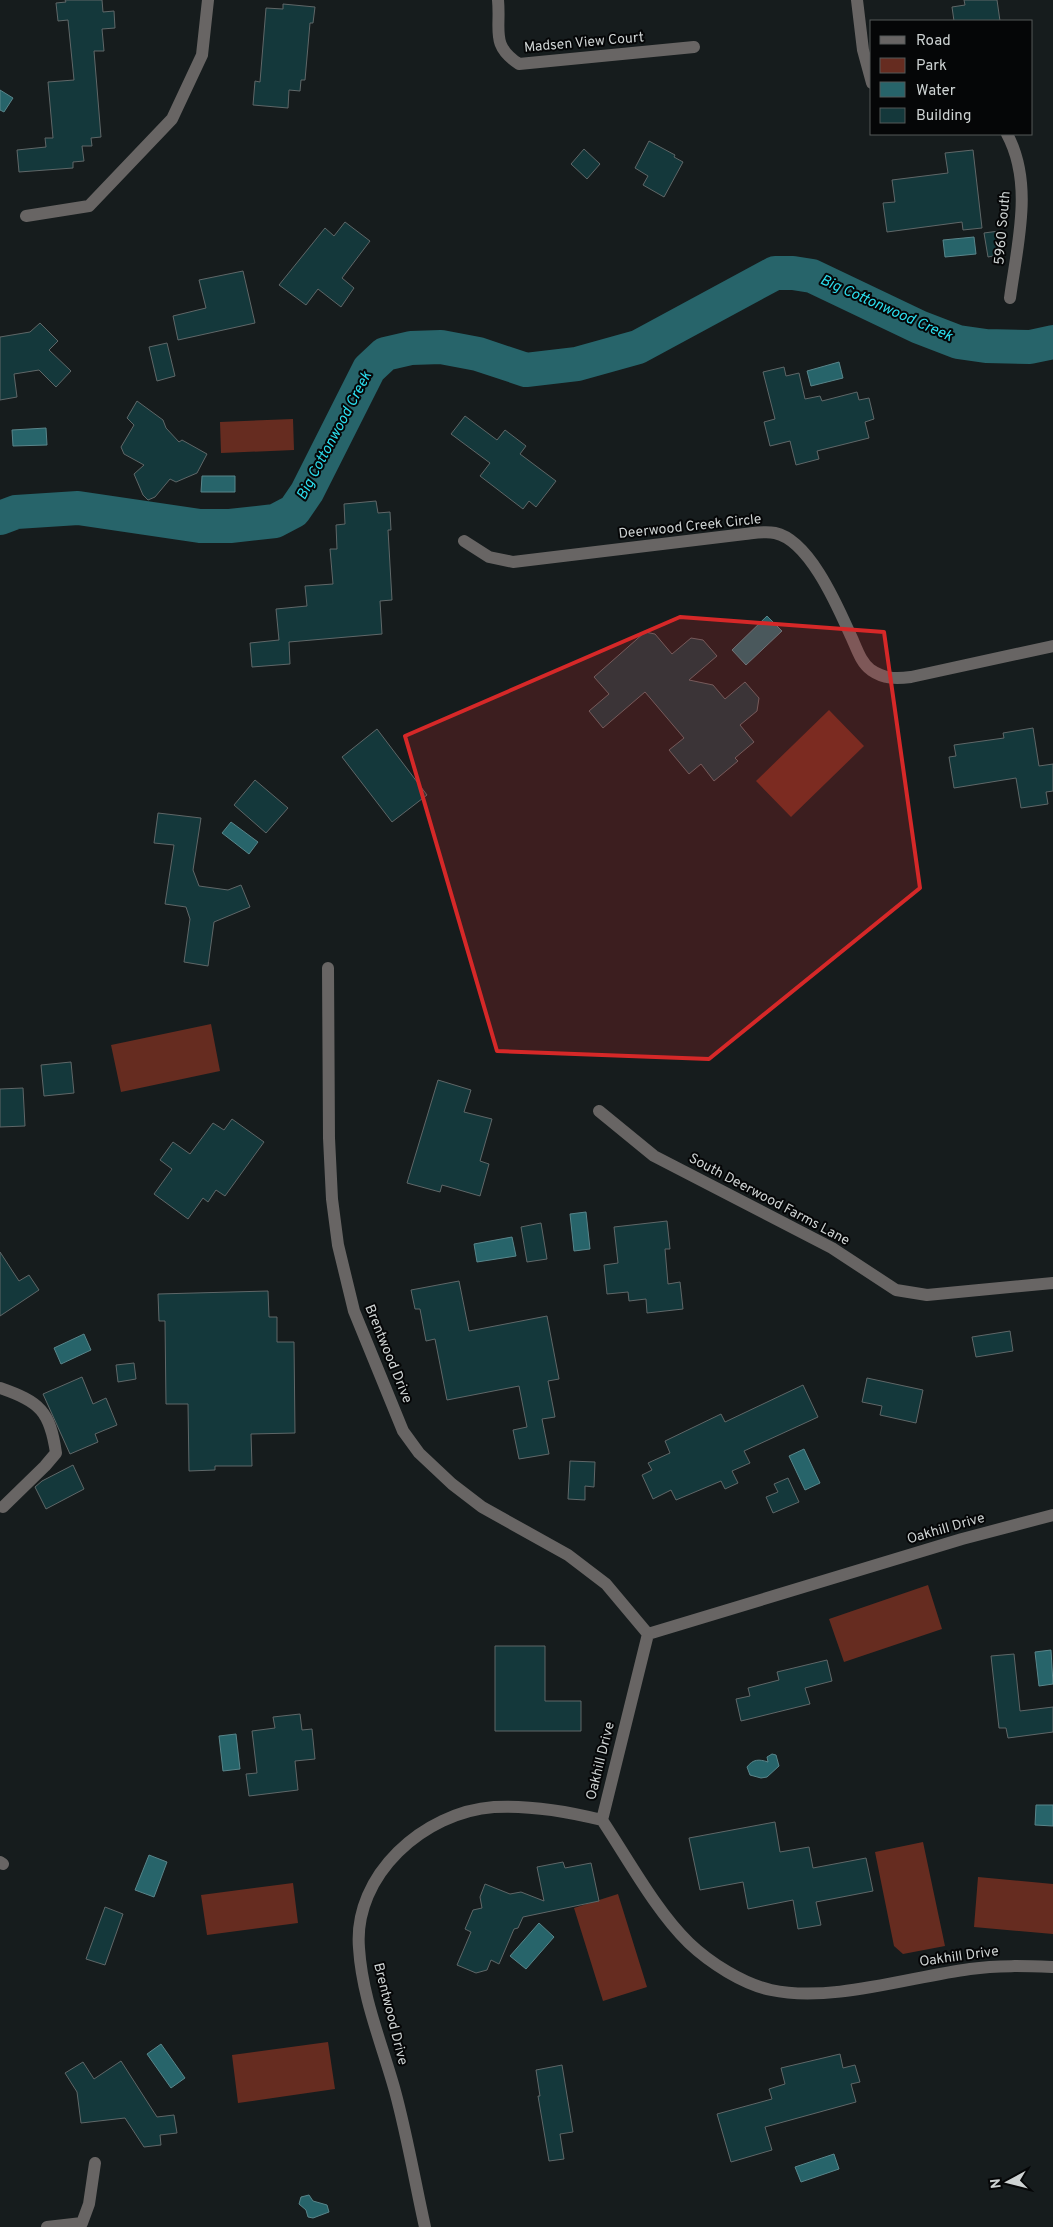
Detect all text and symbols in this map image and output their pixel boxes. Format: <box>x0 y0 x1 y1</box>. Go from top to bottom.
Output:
legend <box>870 20 1033 135</box>
street label: Madsen View Court <box>523 29 645 57</box>
text: Road <box>916 32 951 51</box>
text: Park <box>916 57 947 76</box>
text: Water <box>916 82 956 101</box>
text: Building <box>916 107 971 126</box>
street label: 5960 South <box>991 190 1015 266</box>
water label: Big Cottonwood Creek <box>817 271 956 347</box>
water label: Big Cottonwood Creek <box>293 368 377 504</box>
street label: Deerwood Creek Circle <box>618 511 762 543</box>
street label: South Deerwood Farms Lane <box>686 1150 852 1250</box>
street label: Brentwood Drive <box>360 1302 416 1406</box>
street label: Oakhill Drive <box>905 1510 987 1548</box>
street label: Oakhill Drive <box>583 1720 619 1802</box>
street label: Oakhill Drive <box>918 1943 1000 1971</box>
street label: Brentwood Drive <box>369 1961 411 2067</box>
north arrow <box>983 2157 1033 2207</box>
text: N <box>988 2177 1006 2189</box>

